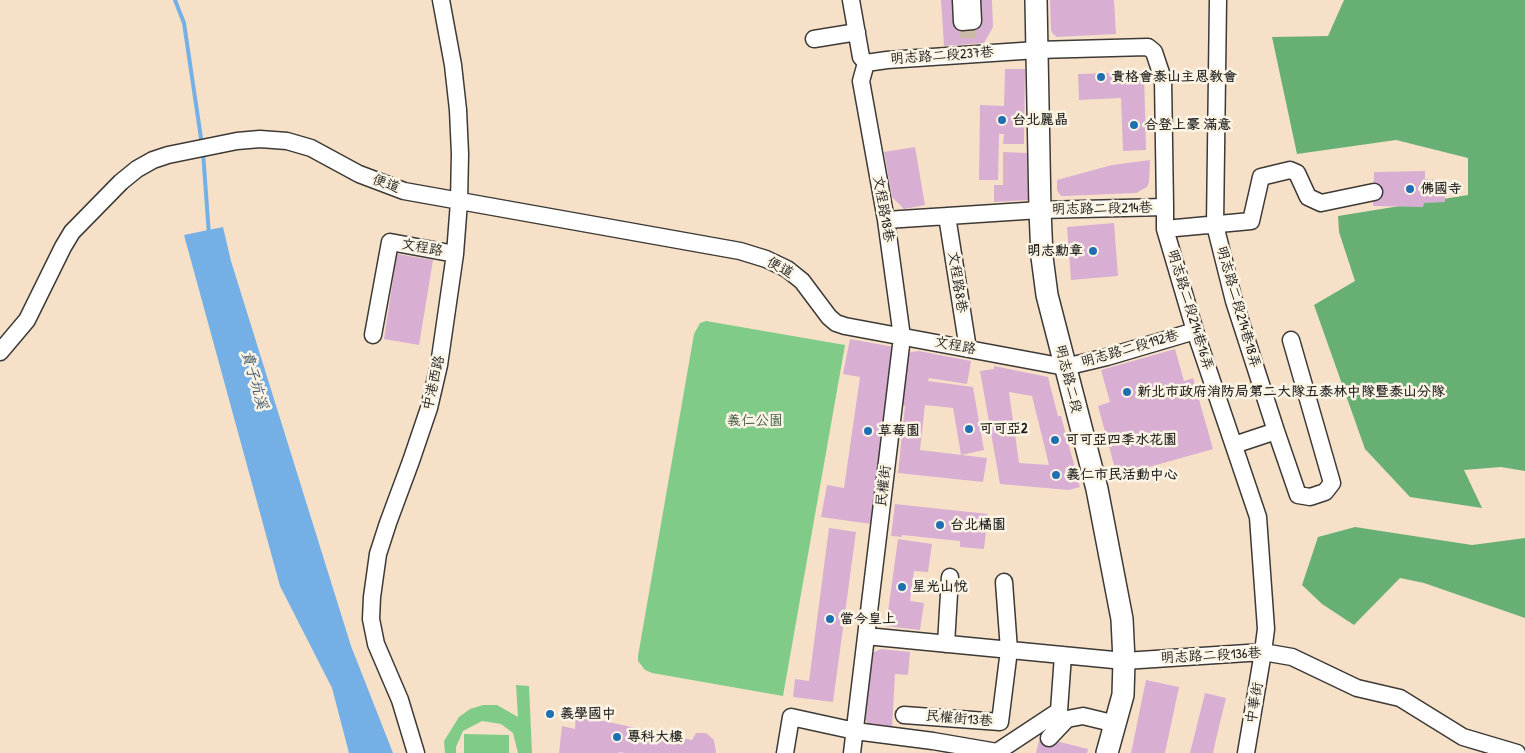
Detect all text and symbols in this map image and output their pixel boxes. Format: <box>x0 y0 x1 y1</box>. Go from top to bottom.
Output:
street label: 明志路二段237巷 <box>890 44 994 68</box>
place label: 貴格會泰山主恩教會 <box>1111 69 1237 85</box>
marker: 貴格會泰山主恩教會 <box>1095 71 1107 83</box>
place label: 台北麗晶 <box>1012 112 1068 128</box>
marker: 台北麗晶 <box>996 114 1008 126</box>
place label: 合登上豪 滿意 <box>1144 117 1231 133</box>
marker: 合登上豪 滿意 <box>1128 119 1140 131</box>
street label: 便道 <box>370 171 402 197</box>
street label: 文程路18巷 <box>869 174 897 244</box>
place label: 佛國寺 <box>1420 181 1462 197</box>
marker: 佛國寺 <box>1404 183 1416 195</box>
street label: 明志路二段214巷 <box>1051 200 1153 218</box>
street label: 文程路 <box>400 236 444 260</box>
place label: 明志勳章 <box>1027 243 1083 259</box>
street label: 明志路二段214巷18弄 <box>1213 244 1263 370</box>
marker: 明志勳章 <box>1087 245 1099 257</box>
street label: 明志路二段214巷16弄 <box>1164 248 1216 372</box>
street label: 文程路8巷 <box>944 250 970 314</box>
street label: 便道 <box>764 254 796 282</box>
street label: 明志路二段192巷 <box>1079 327 1181 371</box>
street label: 文程路 <box>933 334 977 358</box>
street label: 明志路二段 <box>1051 343 1085 415</box>
water label: 貴子坑溪 <box>237 349 271 411</box>
street label: 中港西路 <box>420 354 448 412</box>
place label: 新北市政府消防局第二大隊五泰林中隊暨泰山分隊 <box>1137 384 1445 400</box>
marker: 新北市政府消防局第二大隊五泰林中隊暨泰山分隊 <box>1121 386 1133 398</box>
park label: 義仁公園 <box>727 413 783 429</box>
place label: 可可亞2 <box>979 421 1028 437</box>
place label: 草莓園 <box>878 423 920 439</box>
marker: 可可亞2 <box>963 423 975 435</box>
marker: 草莓園 <box>862 425 874 437</box>
place label: 可可亞四季水花園 <box>1065 432 1177 448</box>
marker: 可可亞四季水花園 <box>1049 434 1061 446</box>
street label: 民權街 <box>873 464 895 508</box>
place label: 義仁市民活動中心 <box>1066 467 1178 483</box>
marker: 義仁市民活動中心 <box>1050 469 1062 481</box>
place label: 台北橘園 <box>950 517 1006 533</box>
marker: 台北橘園 <box>934 519 946 531</box>
place label: 星光山悅 <box>912 579 968 595</box>
marker: 星光山悅 <box>896 581 908 593</box>
place label: 當今皇上 <box>840 611 896 627</box>
marker: 當今皇上 <box>824 613 836 625</box>
street label: 明志路二段136巷 <box>1160 645 1262 667</box>
street label: 中華街 <box>1243 681 1267 725</box>
place label: 義學國中 <box>560 706 616 722</box>
marker: 義學國中 <box>544 708 556 720</box>
street label: 民權街13巷 <box>925 708 993 730</box>
place label: 專科大樓 <box>627 729 683 745</box>
marker: 專科大樓 <box>611 731 623 743</box>

